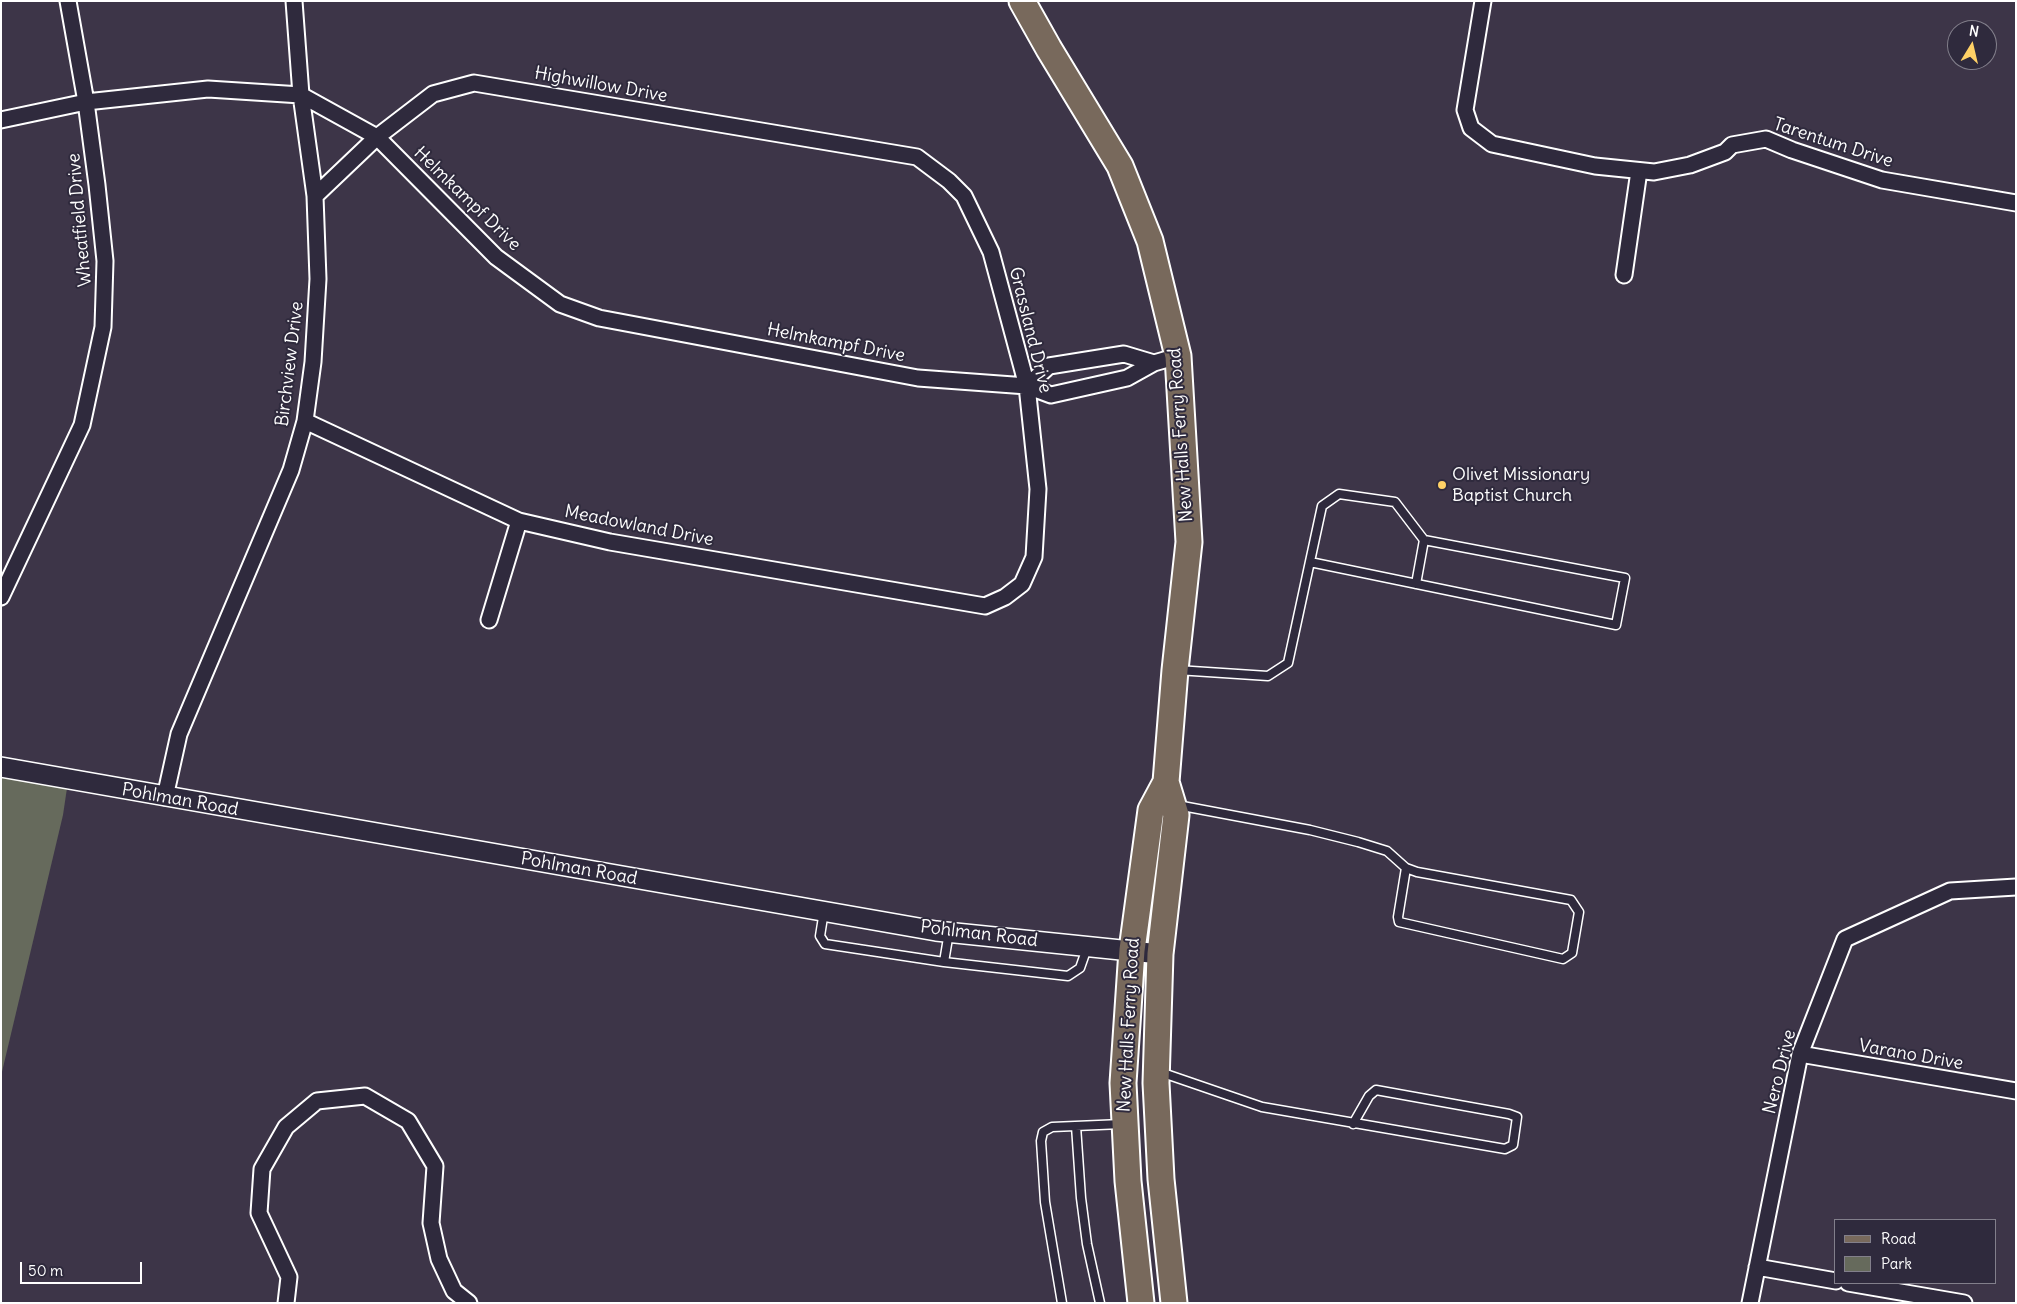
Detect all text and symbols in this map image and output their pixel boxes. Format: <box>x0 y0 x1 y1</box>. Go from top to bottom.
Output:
north arrow <box>1947 20 1997 70</box>
text: N <box>1968 22 1980 41</box>
street label: Highwillow Drive <box>533 63 669 107</box>
street label: Tarentum Drive <box>1770 113 1896 173</box>
street label: Helmkampf Drive <box>409 142 525 256</box>
street label: Wheatfield Drive <box>63 152 97 288</box>
street label: Grassland Drive <box>1004 265 1056 395</box>
street label: Birchview Drive <box>272 300 308 428</box>
street label: Helmkampf Drive <box>765 319 907 367</box>
street label: New Halls Ferry Road <box>1164 347 1198 523</box>
place label: Olivet Missionary Baptist Church <box>1452 464 1590 506</box>
marker: Olivet Missionary Baptist Church <box>1436 479 1448 491</box>
street label: Meadowland Drive <box>563 501 715 551</box>
street label: Pohlman Road <box>120 779 240 821</box>
street label: Pohlman Road <box>519 848 639 890</box>
street label: Pohlman Road <box>919 916 1039 952</box>
street label: New Halls Ferry Road <box>1114 937 1144 1113</box>
street label: Nero Drive <box>1759 1028 1801 1116</box>
street label: Varano Drive <box>1857 1035 1965 1075</box>
legend <box>1834 1219 1997 1284</box>
text: Road <box>1881 1229 1916 1248</box>
scale bar <box>22 1252 145 1284</box>
text: Park <box>1881 1254 1912 1273</box>
text: 50 m <box>28 1261 63 1280</box>

